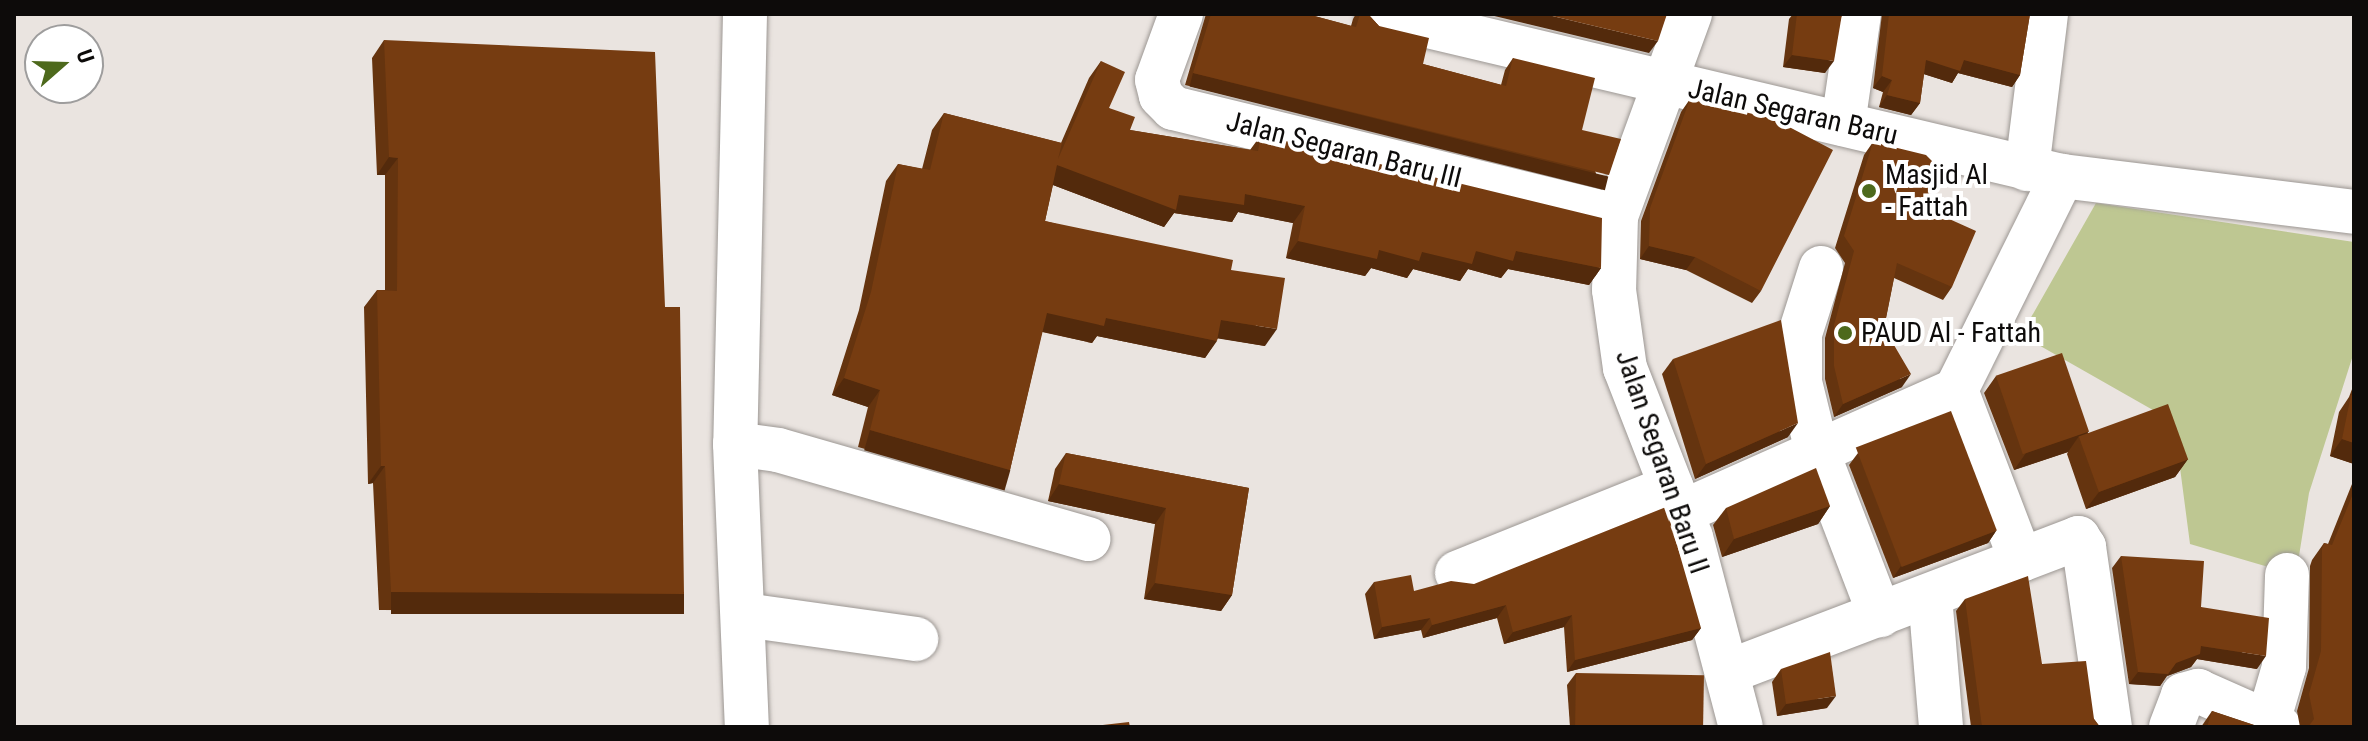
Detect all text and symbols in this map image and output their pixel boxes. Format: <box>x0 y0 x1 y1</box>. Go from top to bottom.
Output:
north arrow <box>24 24 104 104</box>
text: U <box>71 46 99 66</box>
street label: Jalan Segaran Baru <box>1685 72 1901 152</box>
street label: Jalan Segaran Baru III <box>1223 105 1465 195</box>
place label: Masjid Al - Fattah <box>1885 158 1988 224</box>
marker: Masjid Al - Fattah <box>1860 182 1878 200</box>
place label: PAUD Al - Fattah <box>1861 316 2041 350</box>
marker: PAUD Al - Fattah <box>1836 324 1854 342</box>
street label: Jalan Segaran Baru II <box>1608 346 1716 578</box>

